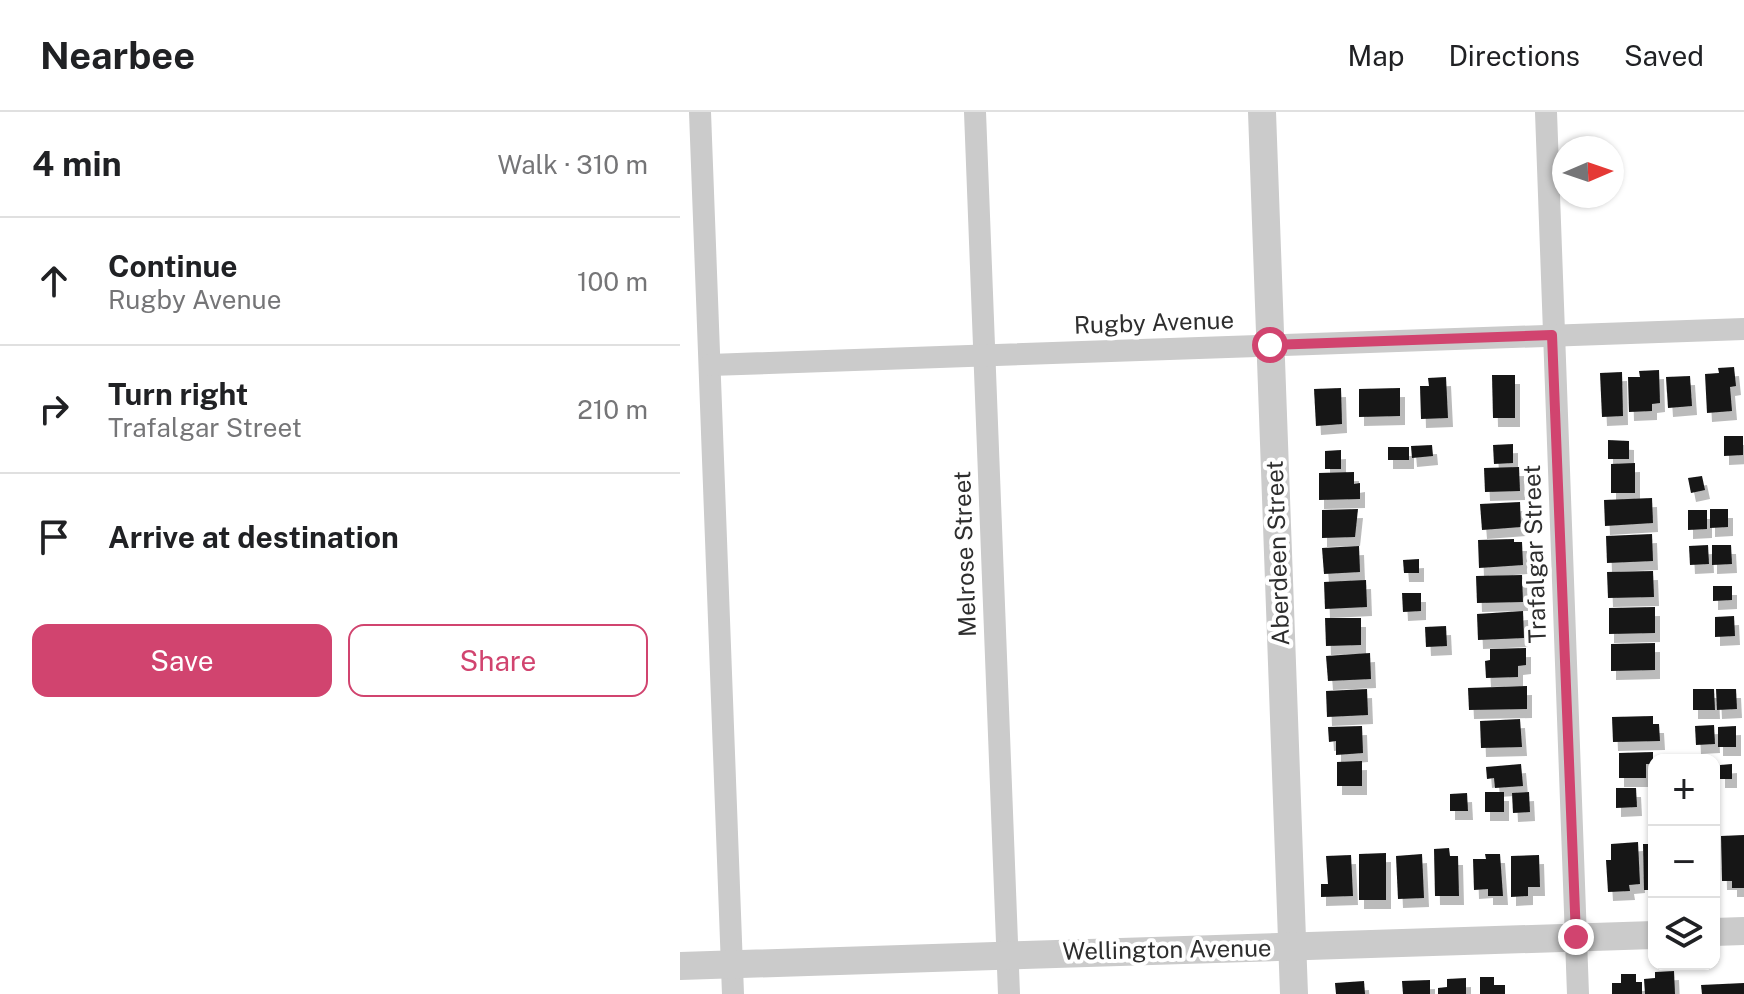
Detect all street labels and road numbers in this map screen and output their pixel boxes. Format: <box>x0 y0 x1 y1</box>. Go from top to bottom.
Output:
street label: Rugby Avenue <box>1074 305 1234 339</box>
street label: Aberdeen Street <box>1260 460 1294 646</box>
street label: Trafalgar Street <box>1517 464 1551 644</box>
street label: Melrose Street <box>947 471 981 637</box>
street label: Wellington Avenue <box>1062 933 1272 965</box>

